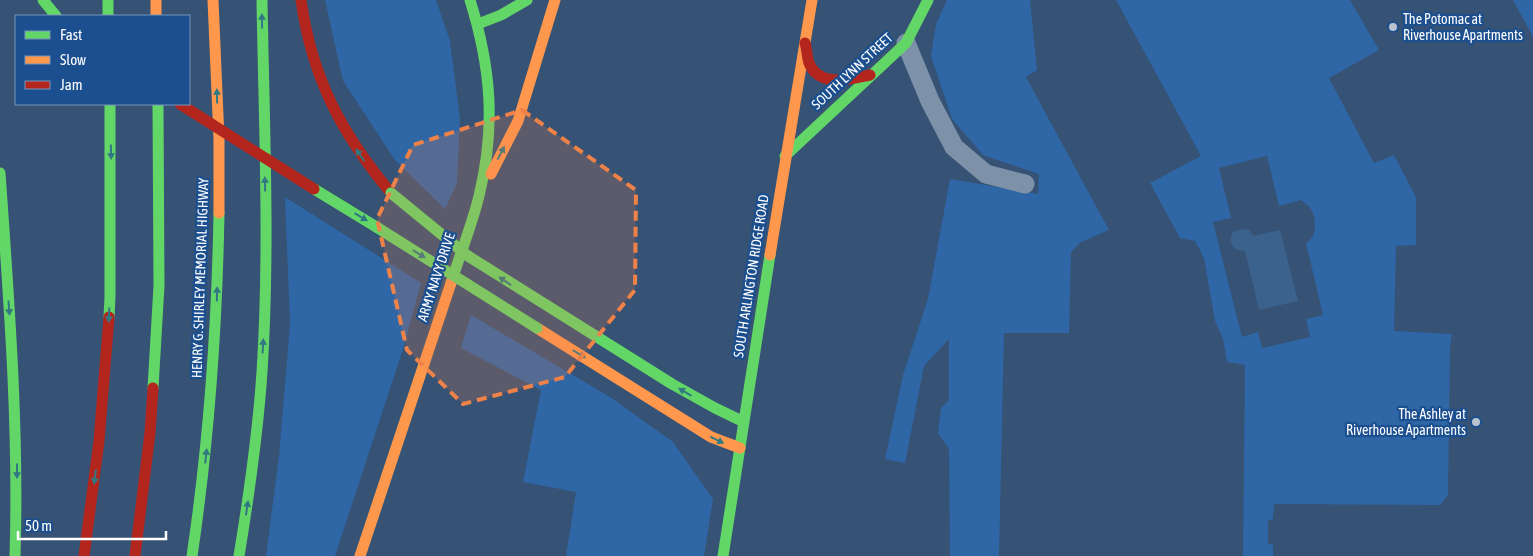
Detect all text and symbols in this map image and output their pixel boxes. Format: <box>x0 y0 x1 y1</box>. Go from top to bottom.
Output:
place label: The Potomac at Riverhouse Apartments <box>1403 11 1523 43</box>
one-way arrow <box>258 13 266 29</box>
legend <box>15 15 190 105</box>
marker: The Potomac at Riverhouse Apartments <box>1387 21 1399 33</box>
text: Fast <box>60 26 82 43</box>
street label: SOUTH LYNN STREET <box>808 29 896 113</box>
text: Slow <box>60 51 86 68</box>
text: Jam <box>60 76 83 93</box>
one-way arrow <box>213 88 221 104</box>
one-way arrow <box>107 145 115 161</box>
one-way arrow <box>497 146 505 161</box>
one-way arrow <box>355 148 365 162</box>
one-way arrow <box>261 176 269 192</box>
street label: HENRY G. SHIRLEY MEMORIAL HIGHWAY <box>189 177 212 378</box>
street label: SOUTH ARLINGTON RIDGE ROAD <box>730 193 772 359</box>
one-way arrow <box>355 213 368 222</box>
street label: ARMY NAVY DRIVE <box>414 231 458 323</box>
one-way arrow <box>413 249 426 258</box>
one-way arrow <box>499 276 512 285</box>
one-way arrow <box>213 285 221 301</box>
one-way arrow <box>6 301 14 317</box>
one-way arrow <box>105 307 113 323</box>
one-way arrow <box>259 338 267 354</box>
one-way arrow <box>572 349 585 359</box>
one-way arrow <box>679 387 692 396</box>
place label: The Ashley at Riverhouse Apartments <box>1346 406 1466 438</box>
marker: The Ashley at Riverhouse Apartments <box>1470 416 1482 428</box>
one-way arrow <box>709 435 724 444</box>
one-way arrow <box>202 447 210 463</box>
one-way arrow <box>13 463 21 479</box>
one-way arrow <box>91 469 99 485</box>
one-way arrow <box>243 500 251 516</box>
scale bar <box>18 508 165 540</box>
text: 50 m <box>25 517 52 534</box>

